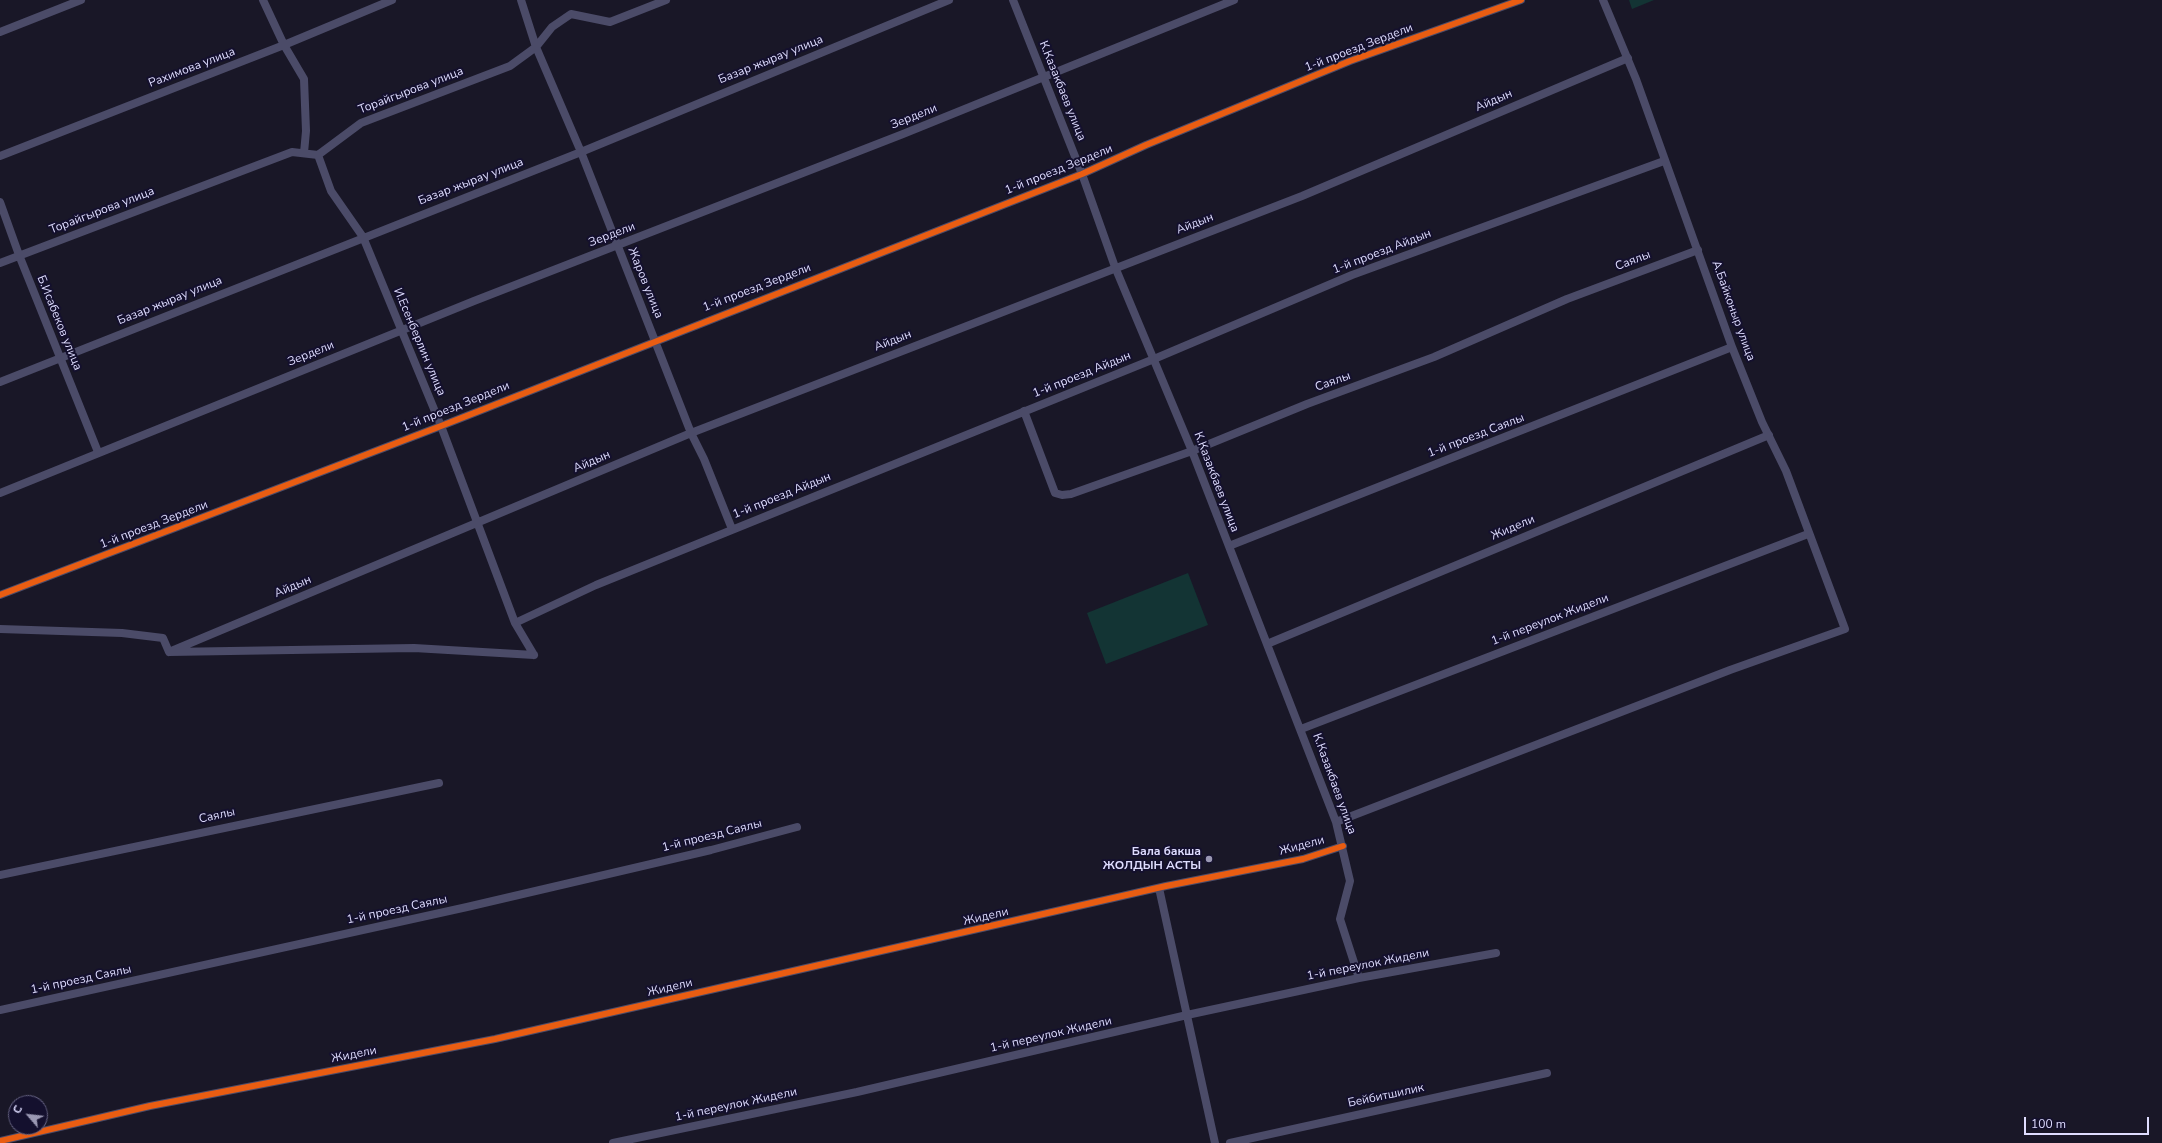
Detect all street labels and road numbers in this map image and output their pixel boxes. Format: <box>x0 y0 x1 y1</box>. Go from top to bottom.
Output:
street label: 1-й проезд Зердели <box>1303 21 1415 75</box>
street label: Базар жырау улица <box>717 32 825 88</box>
street label: К.Казакбаев улица <box>1035 39 1089 143</box>
street label: Рахимова улица <box>147 45 237 91</box>
street label: Торайгырова улица <box>357 64 465 118</box>
street label: Айдын <box>1473 87 1515 115</box>
street label: Зердели <box>889 101 939 133</box>
street label: 1-й проезд Зердели <box>1003 142 1115 198</box>
street label: Базар жырау улица <box>416 155 526 209</box>
street label: Торайгырова улица <box>48 184 156 238</box>
street label: Айдын <box>1174 210 1216 238</box>
street label: Зердели <box>587 220 637 250</box>
street label: 1-й проезд Айдын <box>1331 227 1433 277</box>
street label: Жаров улица <box>624 245 666 321</box>
street label: Саялы <box>1613 248 1653 274</box>
street label: А.Байконыр улица <box>1708 259 1758 363</box>
street label: 1-й проезд Зердели <box>701 261 813 315</box>
street label: Б.Исабеков улица <box>33 273 85 373</box>
street label: Базар жырау улица <box>116 273 224 329</box>
street label: И.Есенберлин улица <box>390 286 448 398</box>
street label: Айдын <box>872 327 914 355</box>
street label: Зердели <box>286 338 336 370</box>
street label: 1-й проезд Айдын <box>1031 349 1133 401</box>
street label: Саялы <box>1313 369 1353 395</box>
street label: 1-й проезд Зердели <box>400 379 512 435</box>
street label: 1-й проезд Саялы <box>1426 411 1526 461</box>
street label: К.Казакбаев улица <box>1190 430 1242 534</box>
street label: Айдын <box>571 448 613 476</box>
street label: 1-й проезд Айдын <box>731 470 833 522</box>
street label: 1-й проезд Зердели <box>98 498 210 552</box>
street label: Жидели <box>1489 512 1537 544</box>
street label: Айдын <box>272 573 314 601</box>
street label: 1-й переулок Жидели <box>1489 591 1611 649</box>
street label: К.Казакбаев улица <box>1309 732 1359 836</box>
street label: Саялы <box>198 805 236 827</box>
street label: 1-й проезд Саялы <box>660 817 764 855</box>
street label: Жидели <box>1278 833 1326 859</box>
street label: 1-й проезд Саялы <box>345 892 449 928</box>
street label: Жидели <box>962 905 1010 929</box>
street label: 1-й переулок Жидели <box>1305 946 1431 984</box>
street label: 1-й проезд Саялы <box>29 962 133 998</box>
street label: Жидели <box>646 976 694 1000</box>
street label: 1-й переулок Жидели <box>989 1014 1113 1056</box>
street label: Жидели <box>330 1044 378 1066</box>
street label: Бейбитшилик <box>1347 1081 1425 1111</box>
street label: 1-й переулок Жидели <box>674 1085 798 1125</box>

